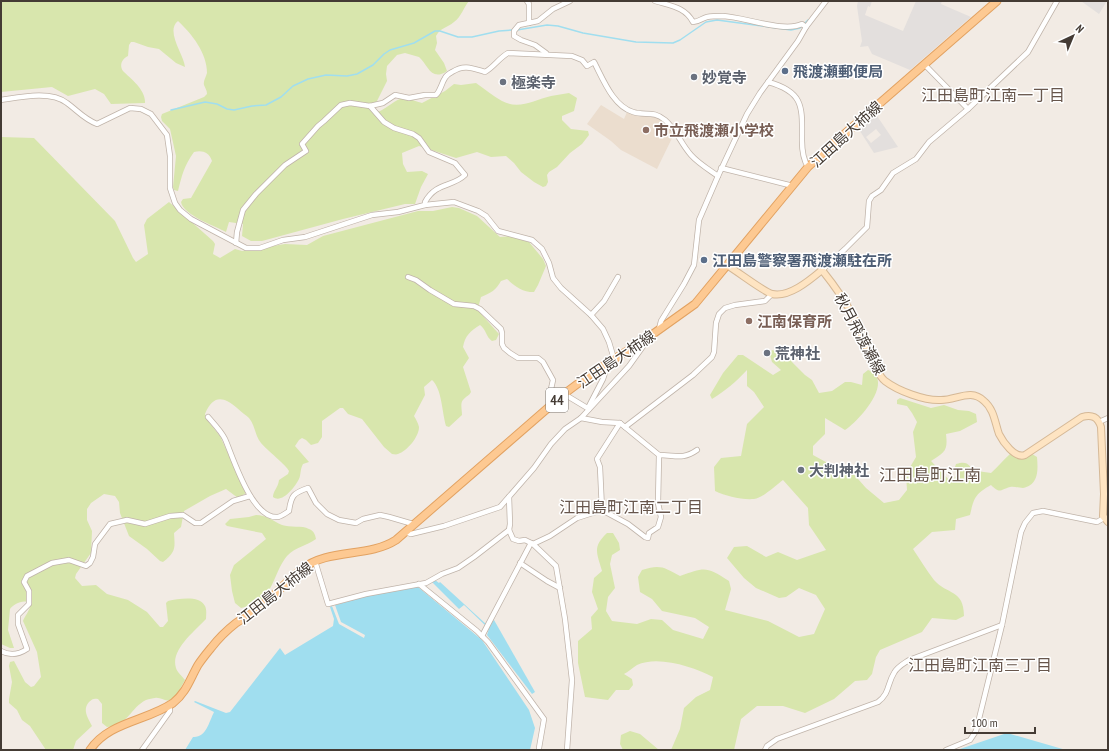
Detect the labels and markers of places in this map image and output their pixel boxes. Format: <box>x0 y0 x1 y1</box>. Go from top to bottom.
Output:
place label: 飛渡瀬郵便局 <box>793 62 883 81</box>
marker: 飛渡瀬郵便局 <box>780 66 790 76</box>
place label: 妙覚寺 <box>702 68 747 87</box>
marker: 妙覚寺 <box>689 72 699 82</box>
place label: 極楽寺 <box>511 73 556 92</box>
marker: 極楽寺 <box>498 77 508 87</box>
place label: 市立飛渡瀬小学校 <box>654 121 774 140</box>
marker: 市立飛渡瀬小学校 <box>641 125 651 135</box>
place label: 江田島警察署飛渡瀬駐在所 <box>712 251 892 270</box>
marker: 江田島警察署飛渡瀬駐在所 <box>699 255 709 265</box>
place label: 江南保育所 <box>757 312 832 331</box>
marker: 江南保育所 <box>744 316 754 326</box>
place label: 荒神社 <box>775 344 820 363</box>
marker: 荒神社 <box>762 348 772 358</box>
place label: 大判神社 <box>809 461 869 480</box>
marker: 大判神社 <box>796 465 806 475</box>

